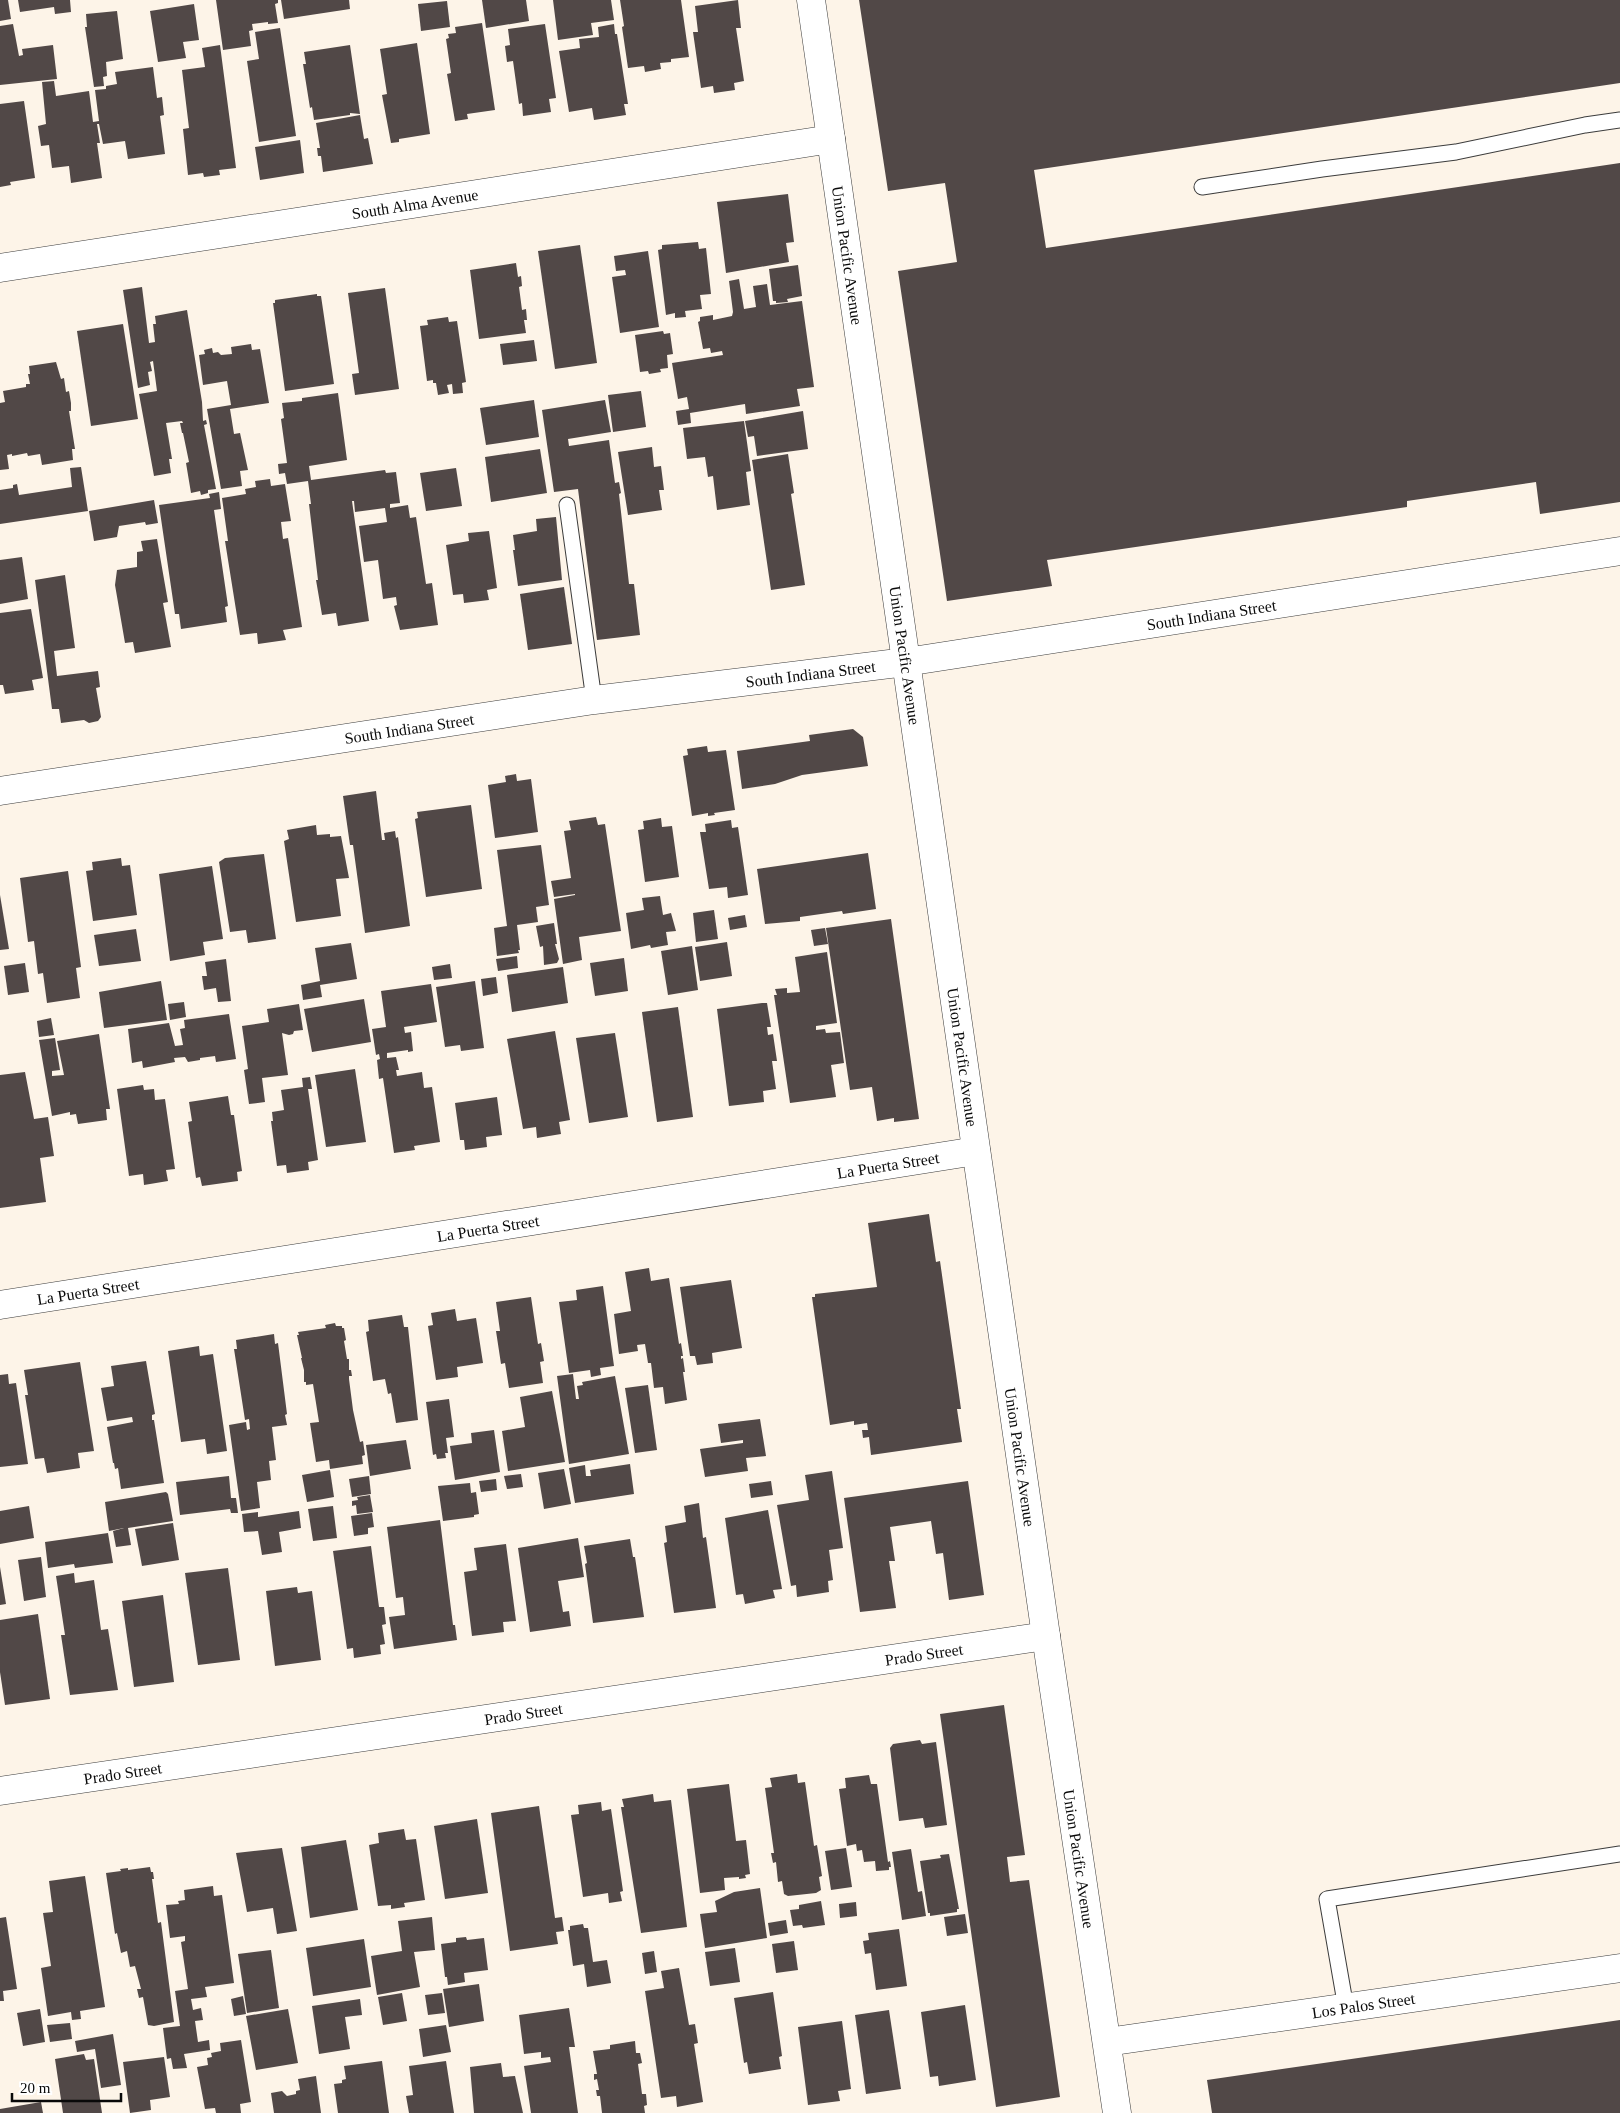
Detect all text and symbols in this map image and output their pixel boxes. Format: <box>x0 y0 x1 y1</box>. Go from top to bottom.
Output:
street label: Union Pacific Avenue <box>829 185 866 326</box>
street label: South Alma Avenue <box>351 186 480 222</box>
street label: Union Pacific Avenue <box>886 585 923 726</box>
street label: South Indiana Street <box>1146 597 1278 633</box>
street label: South Indiana Street <box>745 658 877 690</box>
street label: South Indiana Street <box>343 710 476 747</box>
street label: Union Pacific Avenue <box>944 987 981 1128</box>
street label: La Puerta Street <box>836 1149 941 1182</box>
street label: La Puerta Street <box>436 1212 541 1245</box>
street label: La Puerta Street <box>36 1275 141 1308</box>
street label: Union Pacific Avenue <box>1001 1387 1038 1528</box>
street label: Prado Street <box>884 1640 965 1669</box>
street label: Prado Street <box>483 1700 564 1728</box>
street label: Prado Street <box>83 1759 163 1787</box>
street label: Union Pacific Avenue <box>1060 1788 1097 1929</box>
street label: Los Palos Street <box>1311 1990 1417 2021</box>
scale bar <box>12 2070 121 2102</box>
text: 20 m <box>20 2080 51 2096</box>

